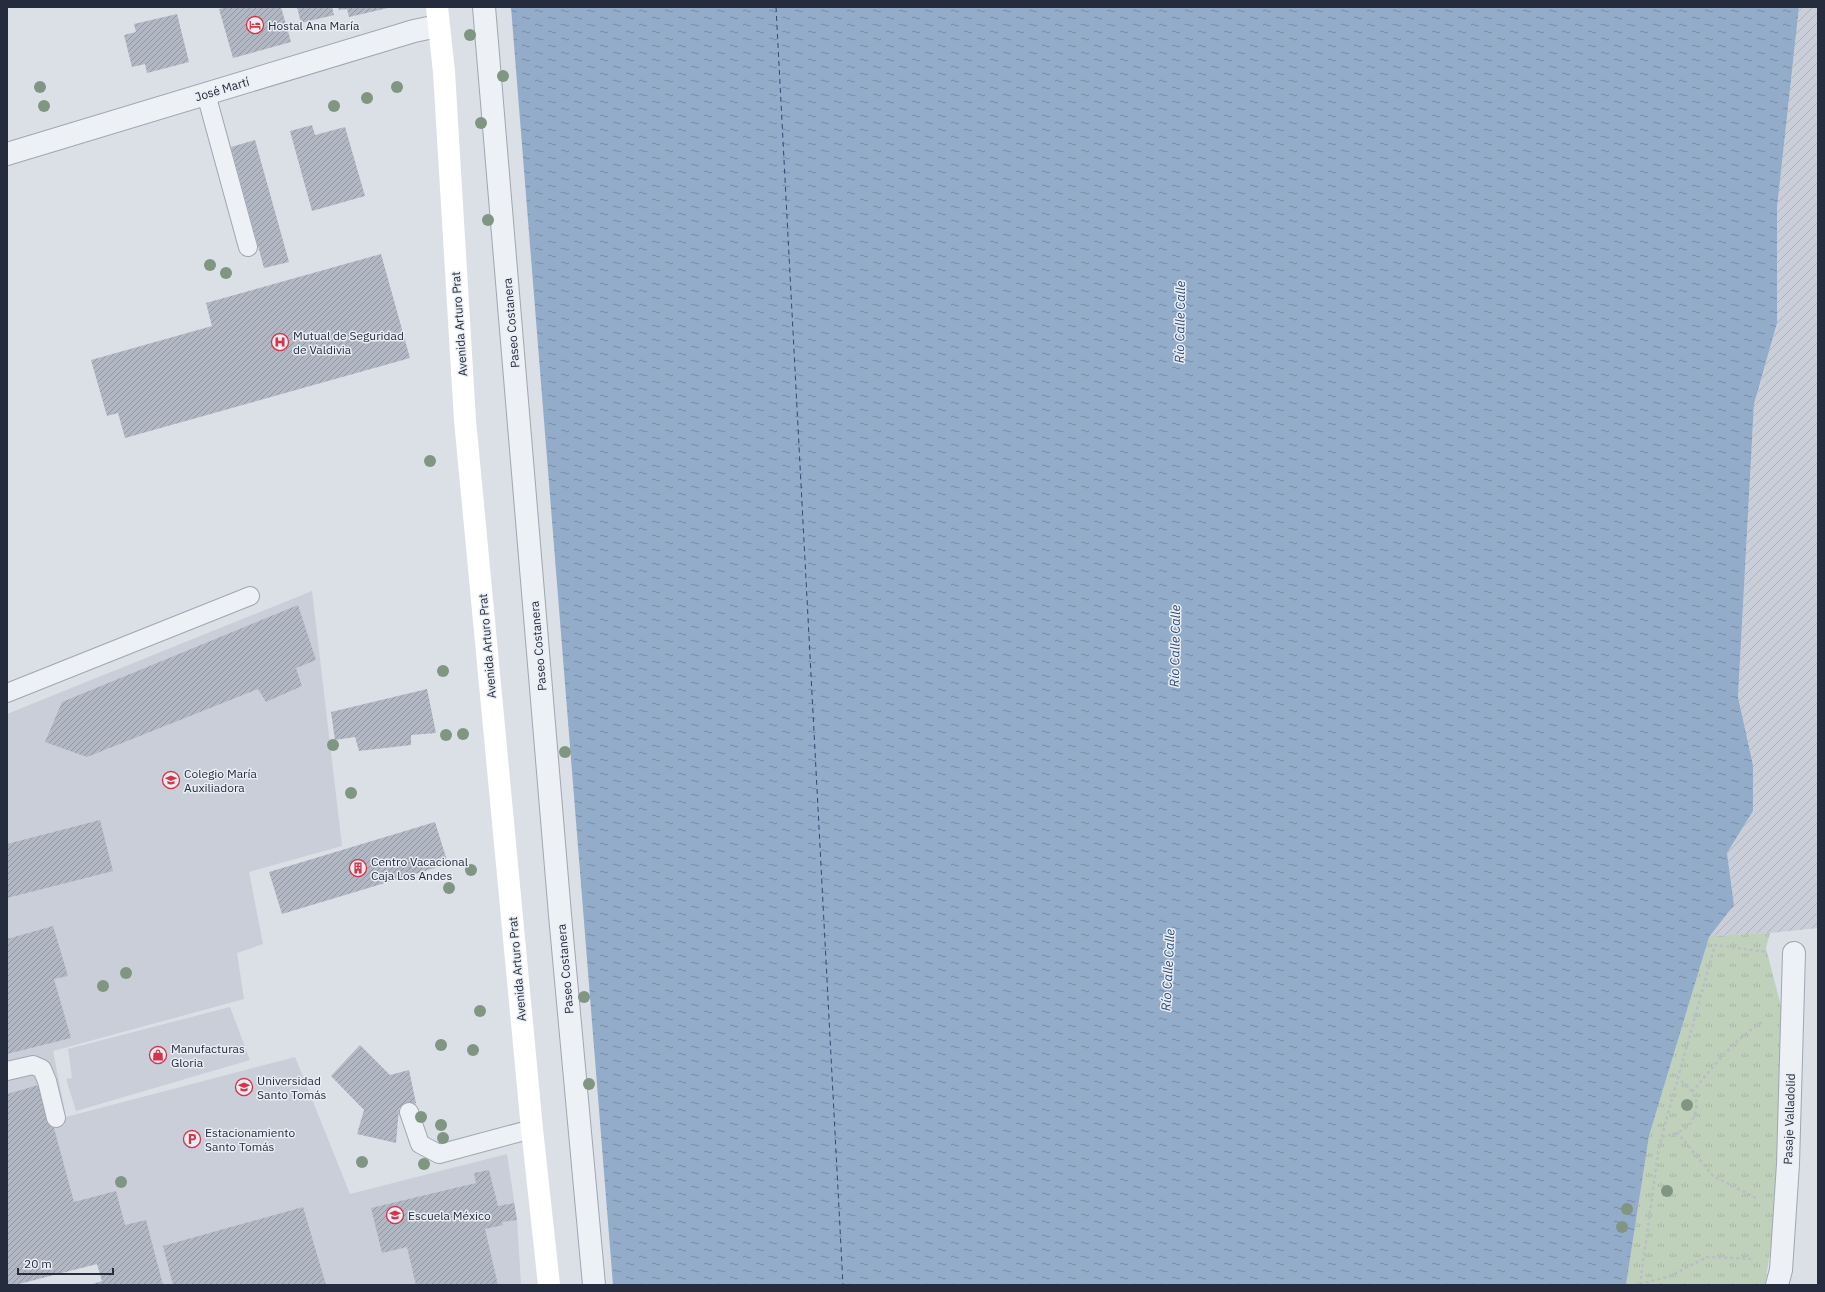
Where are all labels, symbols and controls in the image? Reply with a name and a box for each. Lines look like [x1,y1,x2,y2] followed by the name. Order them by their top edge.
[245,15,265,35] hotel icon: Hostal Ana María
[268,18,360,33] place label: Hostal Ana María
[193,74,251,104] street label: José Martí
[448,271,470,377] street label: Avenida Arturo Prat
[500,277,522,369] street label: Paseo Costanera
[1171,280,1189,363] water label: Río Calle Calle
[293,328,404,357] place label: Mutual de Seguridad de Valdivia
[270,332,290,352] hospital icon: Mutual de Seguridad de Valdivia
[475,593,499,699] street label: Avenida Arturo Prat
[527,600,549,692] street label: Paseo Costanera
[1166,604,1184,687] water label: Río Calle Calle
[184,766,257,795] place label: Colegio María Auxiliadora
[161,770,181,790] school or university icon: Colegio María Auxiliadora
[371,854,468,883] place label: Centro Vacacional Caja Los Andes
[348,858,368,878] building icon: Centro Vacacional Caja Los Andes
[505,916,529,1022] street label: Avenida Arturo Prat
[554,923,576,1015] street label: Paseo Costanera
[1157,928,1179,1012] water label: Río Calle Calle
[171,1041,245,1070] place label: Manufacturas Gloria
[148,1045,168,1065] shop icon: Manufacturas Gloria
[257,1073,327,1102] place label: Universidad Santo Tomás
[1780,1073,1798,1165] street label: Pasaje Valladolid
[234,1077,254,1097] school or university icon: Universidad Santo Tomás
[205,1125,295,1154] place label: Estacionamiento Santo Tomás
[182,1129,202,1149] parking icon: Estacionamiento Santo Tomás
[385,1205,405,1225] school or university icon: Escuela México
[408,1208,491,1223] place label: Escuela México
[18,1250,113,1276] scale bar
[24,1256,52,1271] text: 20 m

